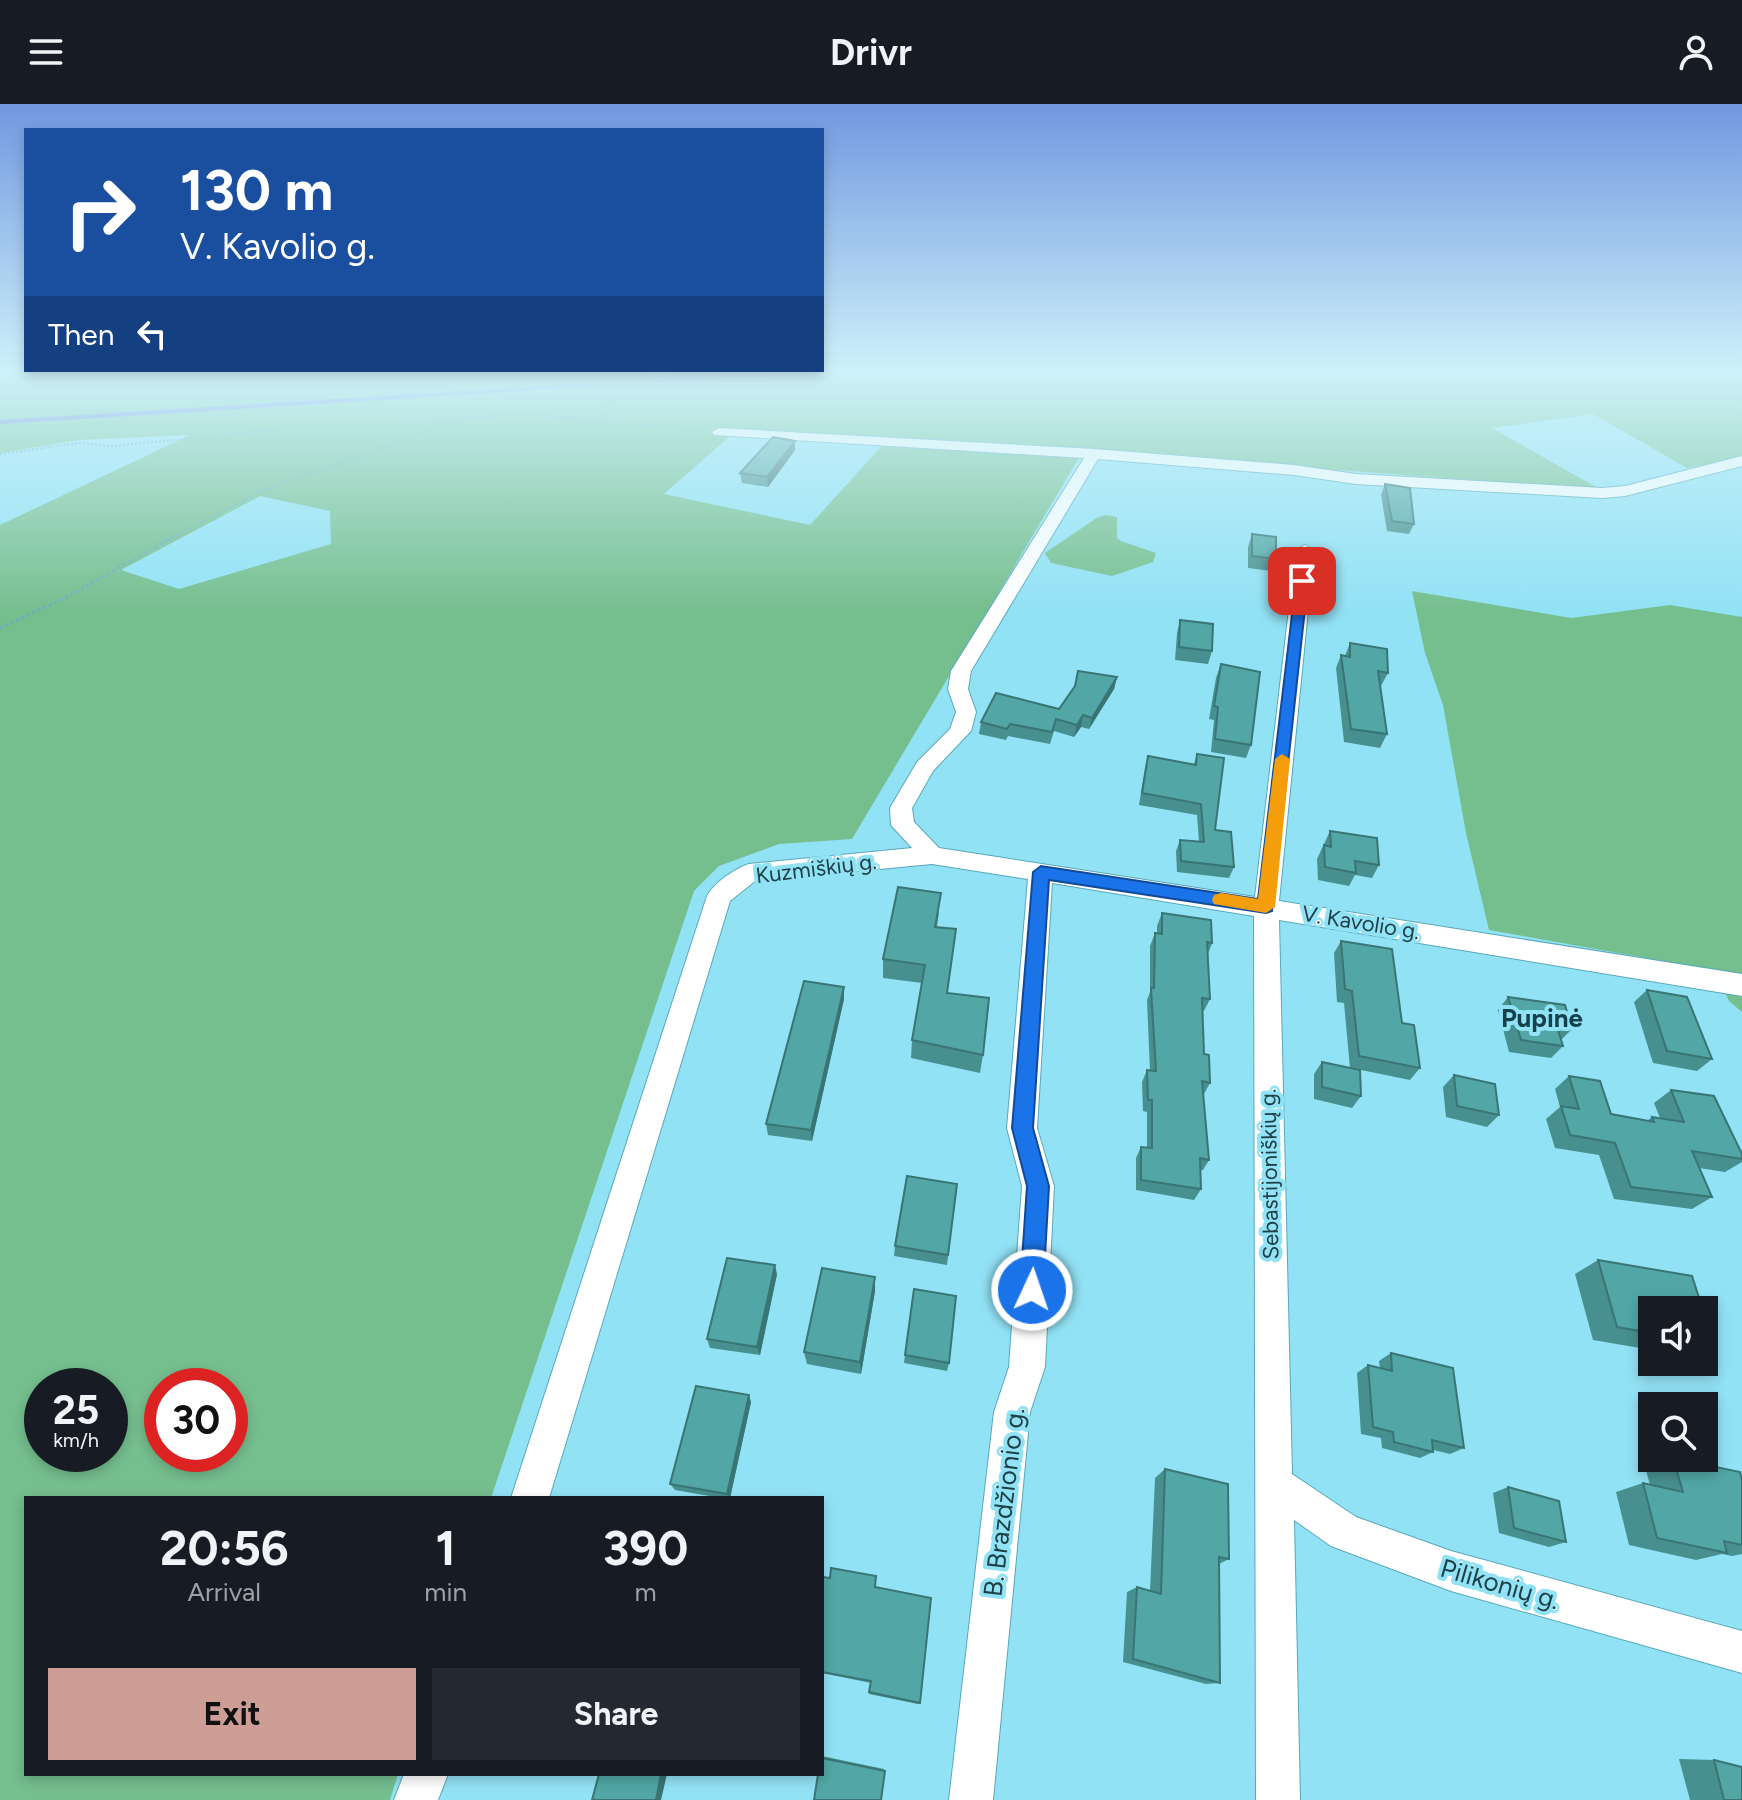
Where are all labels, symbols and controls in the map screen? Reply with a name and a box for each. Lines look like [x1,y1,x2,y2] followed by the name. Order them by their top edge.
[24,30,68,74] icon: menu
[1674,30,1718,74] icon: person
[830,31,912,74] text: Drivr
[180,157,333,224] text: 130 m
[48,160,152,264] icon: right
[180,225,375,268] text: V. Kavolio g.
[130,312,174,356] icon: left
[48,316,114,353] text: Then
[1268,547,1336,615] pin
[1280,559,1324,603] icon: arrive
[754,848,878,889] street label: Kuzmiškių g.
[1300,900,1422,945] street label: V. Kavolio g.
[1501,1002,1583,1034] district label: Pupinė
[1255,1088,1284,1260] street label: Sebastijoniškių g.
[990,1248,1074,1332] position arrow
[1638,1296,1718,1472] map controls
[1638,1296,1718,1376] button: sound
[144,1368,248,1472] speed limit sign: 30
[53,1386,99,1434] text: 25
[1638,1392,1718,1472] button: search
[977,1406,1031,1598] street label: B. Brazdžionio g.
[53,1428,99,1452] text: km/h
[160,1519,289,1577] text: 20:56
[436,1519,456,1577] text: 1
[603,1519,688,1577] text: 390
[1437,1552,1563,1616] street label: Pilikonių g.
[187,1576,261,1608] text: Arrival
[424,1576,467,1608] text: min
[634,1576,657,1608] text: m
[48,1668,416,1760] button: Exit
[432,1668,800,1760] button: Share

